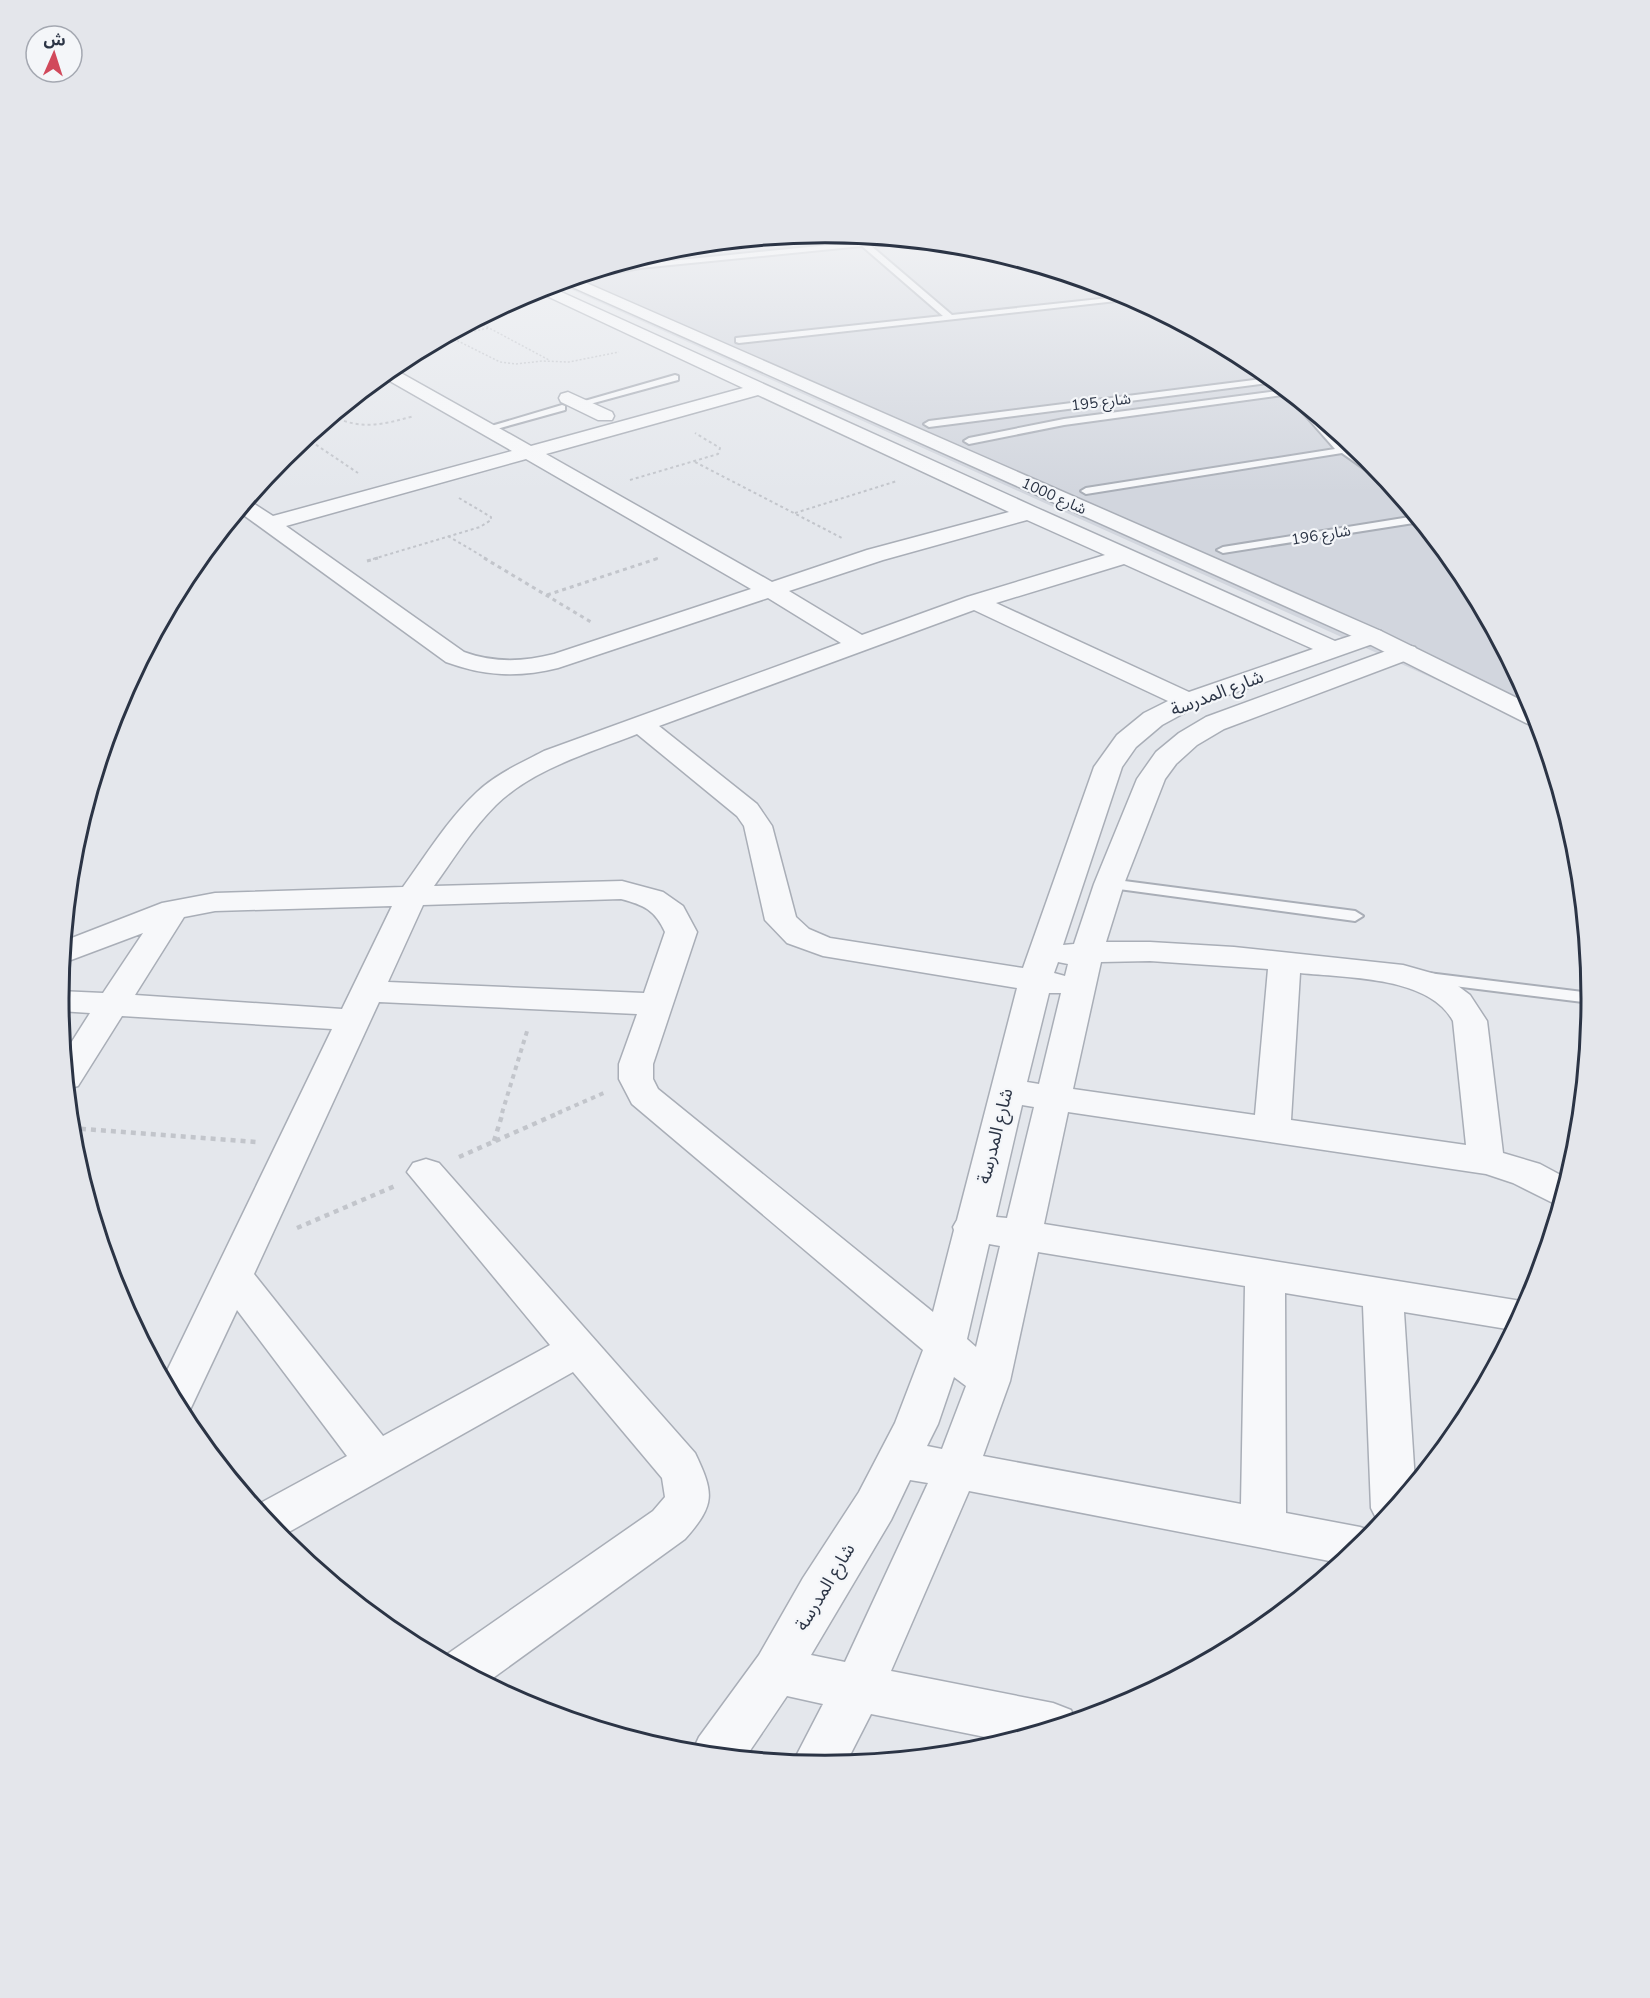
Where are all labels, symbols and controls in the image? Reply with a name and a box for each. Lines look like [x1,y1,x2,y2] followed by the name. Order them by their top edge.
[24,24,84,84] north arrow
[43,28,66,52] text: ش
[1070,388,1133,418] street label: شارع 195
[1018,473,1090,521] street label: شارع 1000
[1290,520,1353,552] street label: شارع 196
[1167,664,1268,724] street label: شارع المدرسة
[972,1086,1020,1187] street label: شارع المدرسة
[790,1539,862,1636] street label: شارع المدرسة

